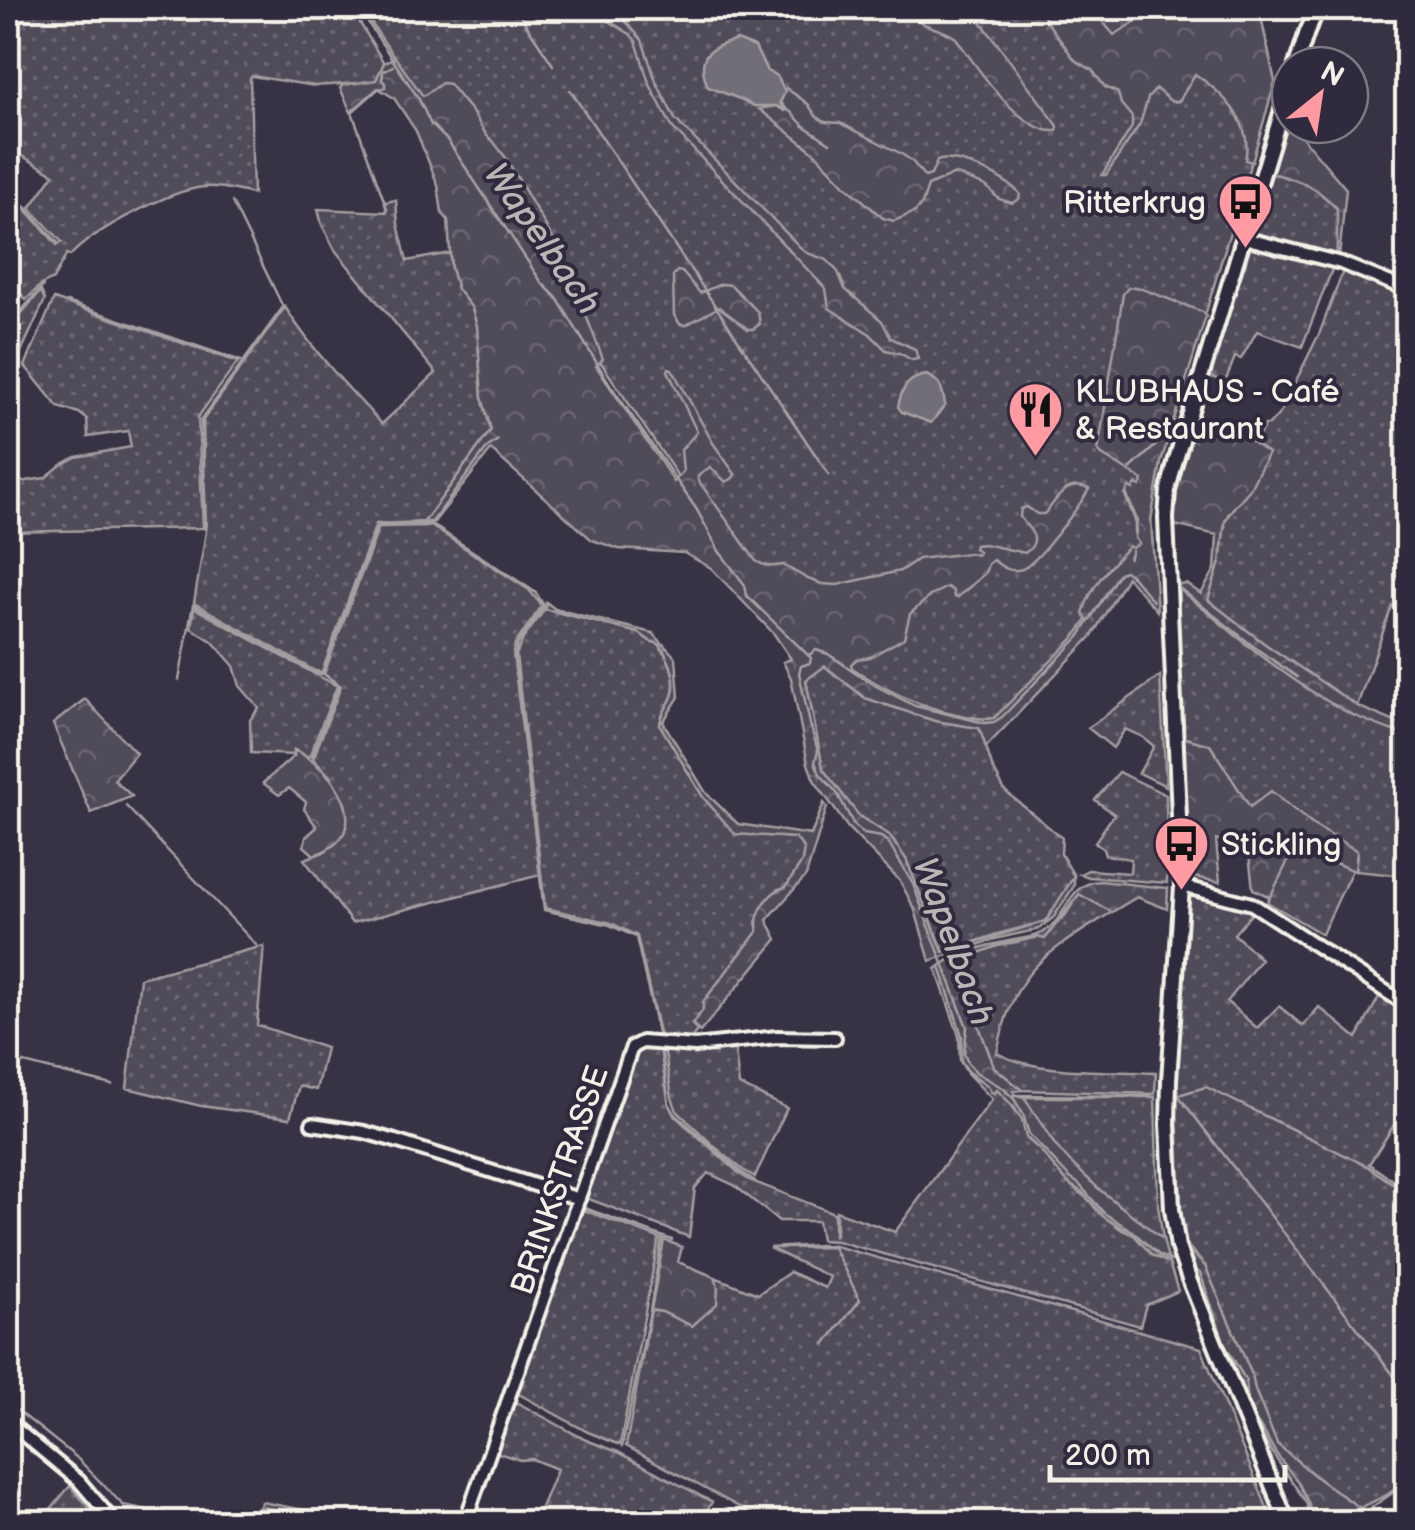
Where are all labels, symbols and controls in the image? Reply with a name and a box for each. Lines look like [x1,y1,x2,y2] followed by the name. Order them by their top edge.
[1270,45,1370,145] north arrow
[1314,55,1349,94] text: N
[474,155,610,323] water label: Wapelbach
[1215,172,1275,251] bus stop icon: Ritterkrug
[1063,184,1206,223] place label: Ritterkrug
[1075,373,1340,449] place label: KLUBHAUS - Café & Restaurant
[1006,379,1066,458] restaurant icon: KLUBHAUS - Café & Restaurant
[1152,814,1212,893] bus stop icon: Stickling
[1221,826,1342,865] place label: Stickling
[902,852,1003,1031] water label: Wapelbach
[503,1061,618,1300] street label: BRINKSTRASSE
[1050,1420,1285,1482] scale bar
[1065,1438,1151,1474] text: 200 m

